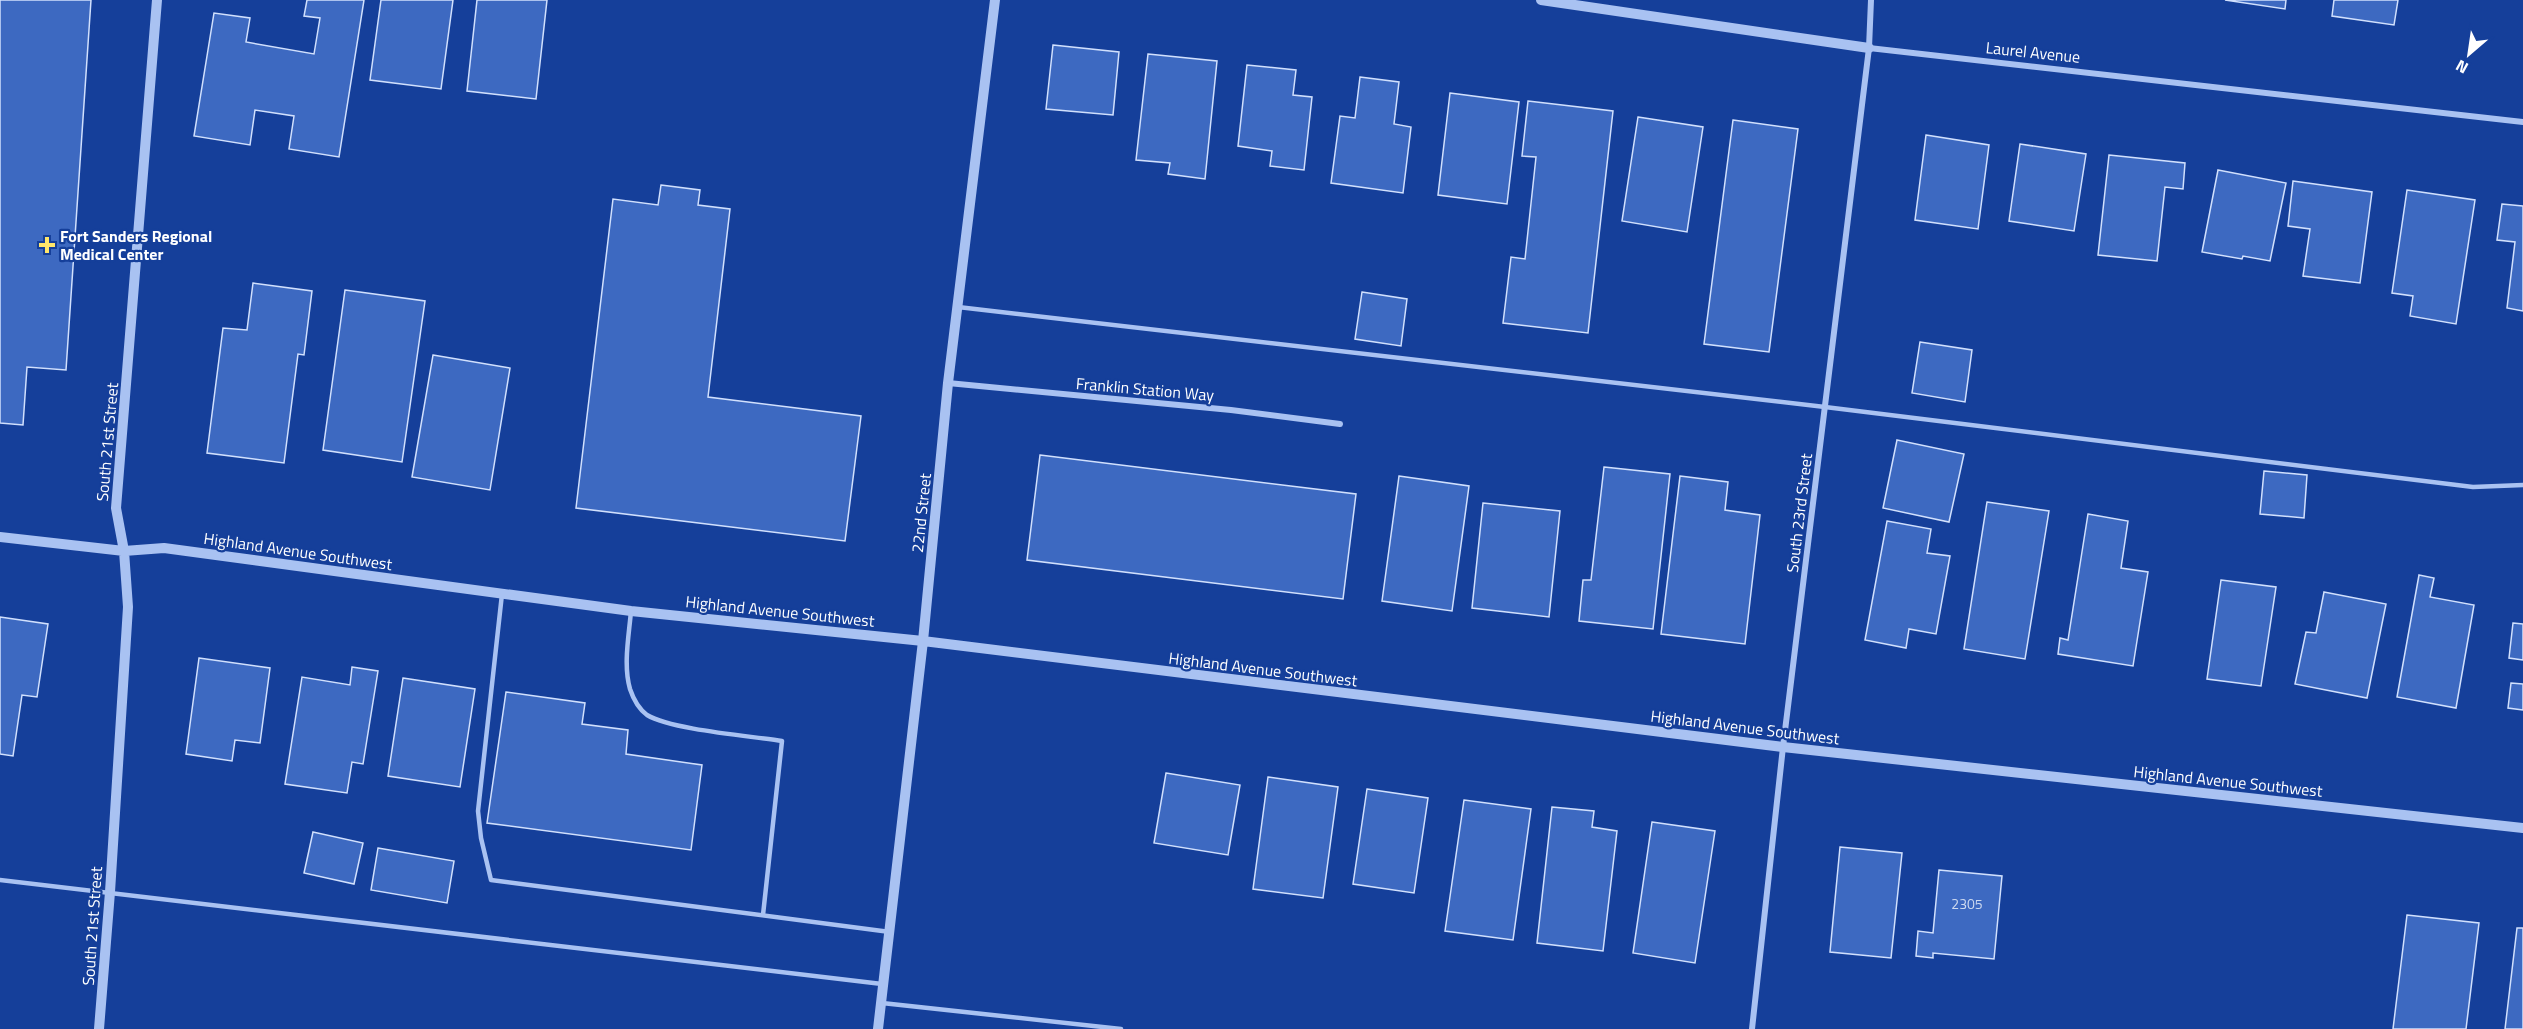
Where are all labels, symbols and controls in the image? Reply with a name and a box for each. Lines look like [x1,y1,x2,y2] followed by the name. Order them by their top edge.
[2439,24,2499,84] north arrow
[1985,35,2081,69] street label: Laurel Avenue
[2451,54,2472,80] text: N
[60,224,212,266] place label: Fort Sanders Regional Medical Center
[38,236,56,254] marker: Fort Sanders Regional Medical Center
[1075,371,1215,407] street label: Franklin Station Way
[90,381,124,502] street label: South 21st Street
[1780,452,1818,574] street label: South 23rd Street
[905,472,937,554] street label: 22nd Street
[202,526,394,576] street label: Highland Avenue Southwest
[684,589,876,633] street label: Highland Avenue Southwest
[1167,646,1359,693] street label: Highland Avenue Southwest
[1649,704,1841,751] street label: Highland Avenue Southwest
[2132,759,2324,803] street label: Highland Avenue Southwest
[76,865,108,986] street label: South 21st Street
[1951,893,1983,914] house number: 2305

